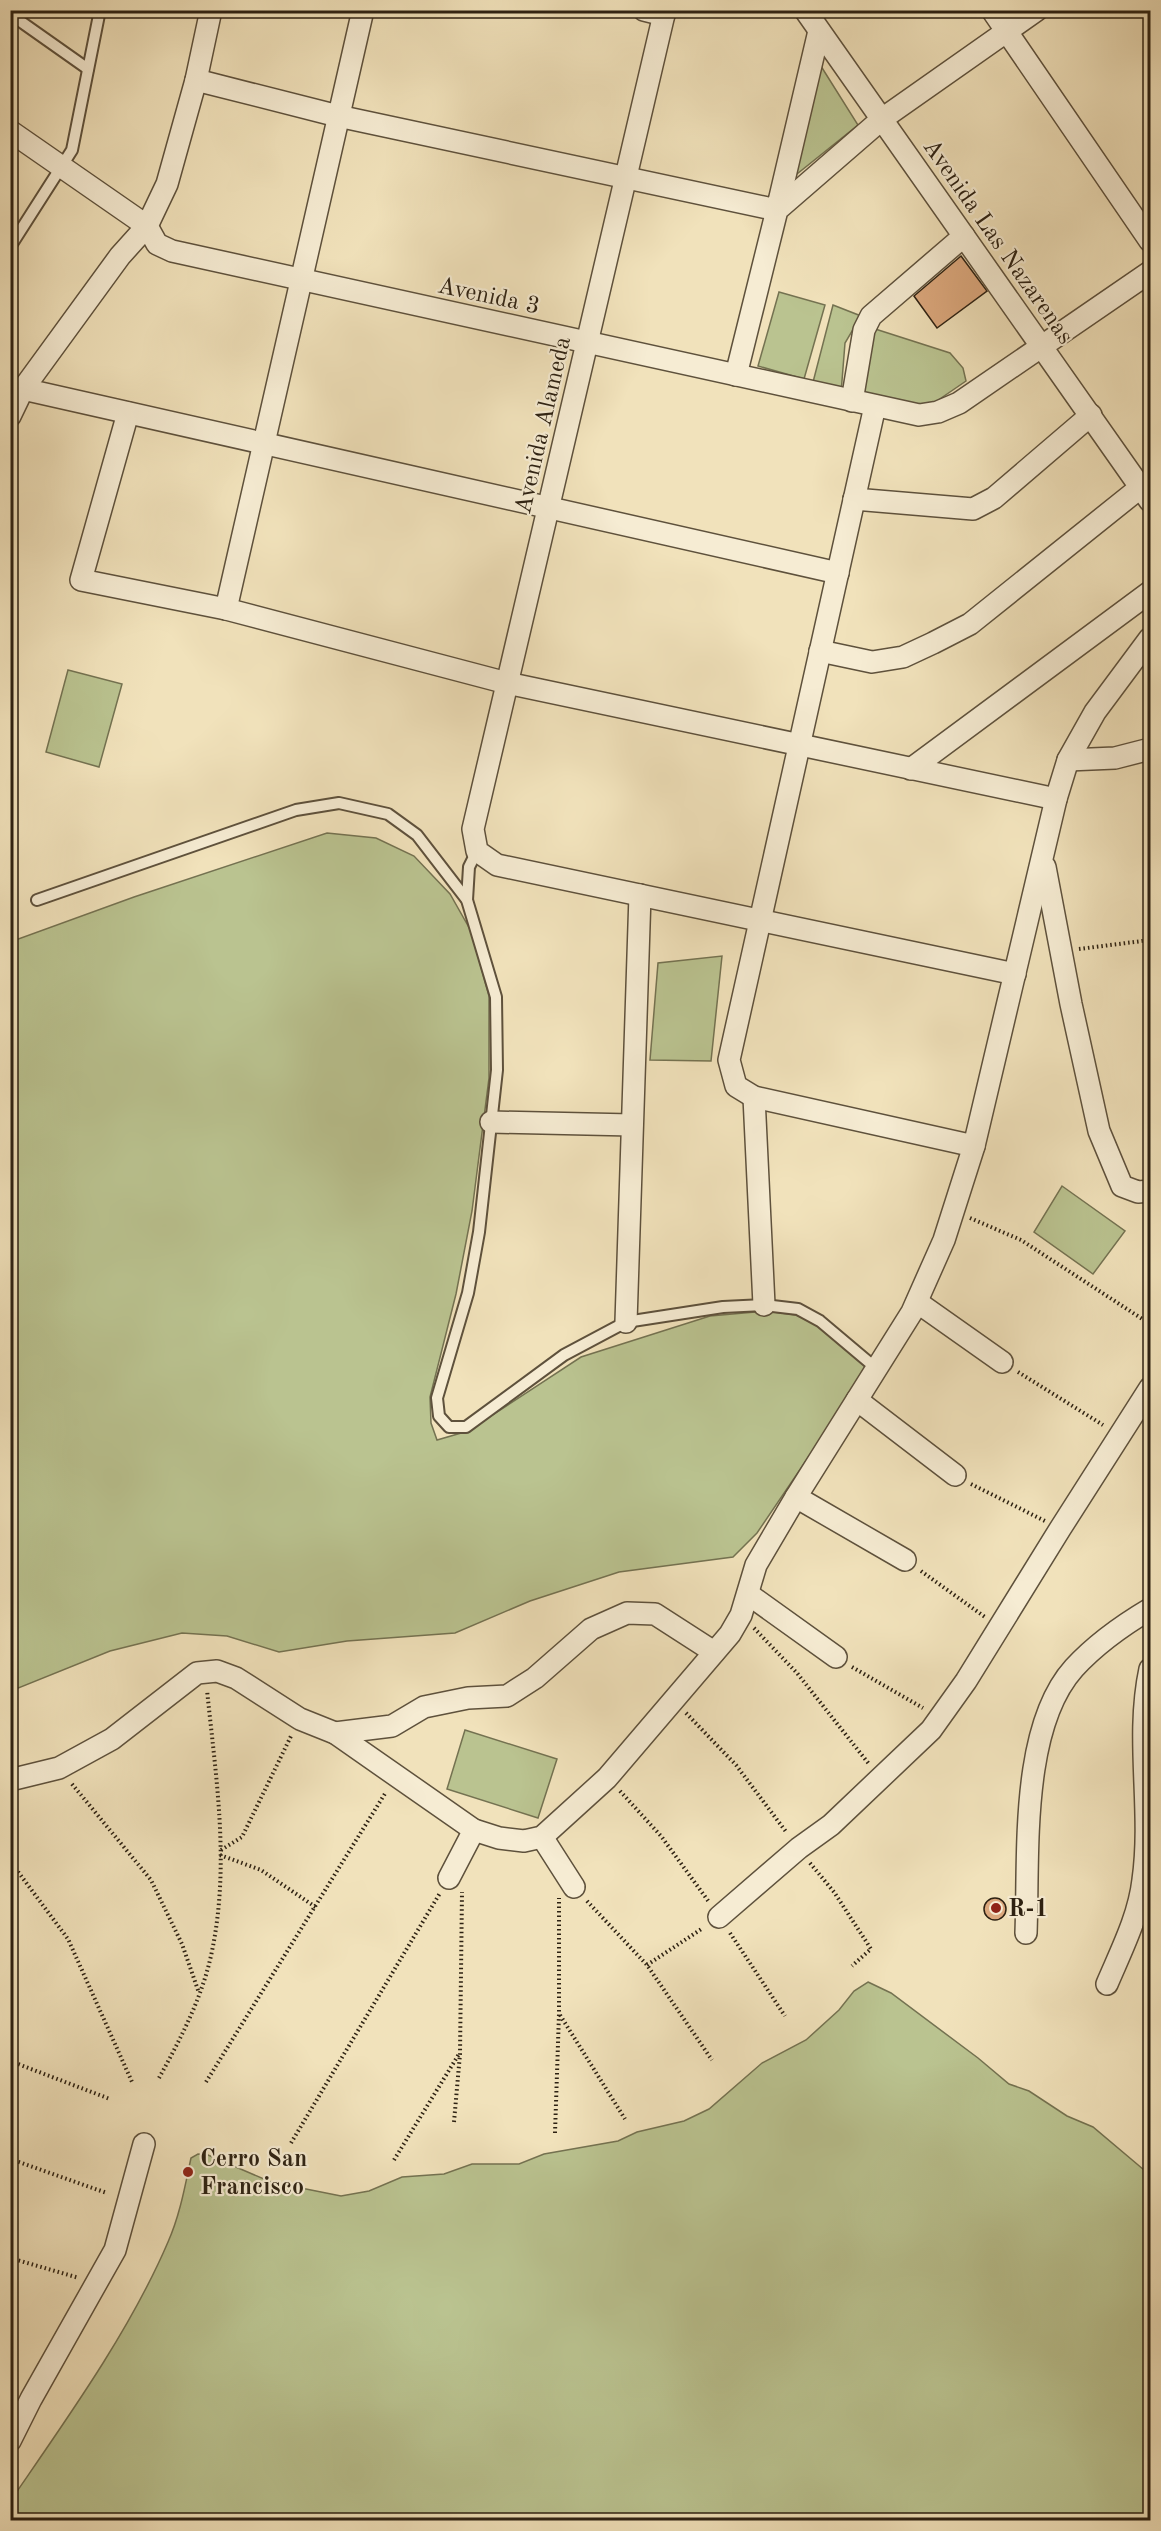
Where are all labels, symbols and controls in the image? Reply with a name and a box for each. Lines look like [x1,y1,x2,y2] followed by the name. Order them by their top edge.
[918,135,1077,349] street label: Avenida Las Nazarenas
[435,274,542,319] street label: Avenida 3
[512,334,576,516] street label: Avenida Alameda
[1008,1898,1048,1922] place label: R-1
[989,1901,1003,1915] marker: R-1
[200,2148,307,2200] place label: Cerro San Francisco
[181,2165,195,2179] marker: Cerro San Francisco

